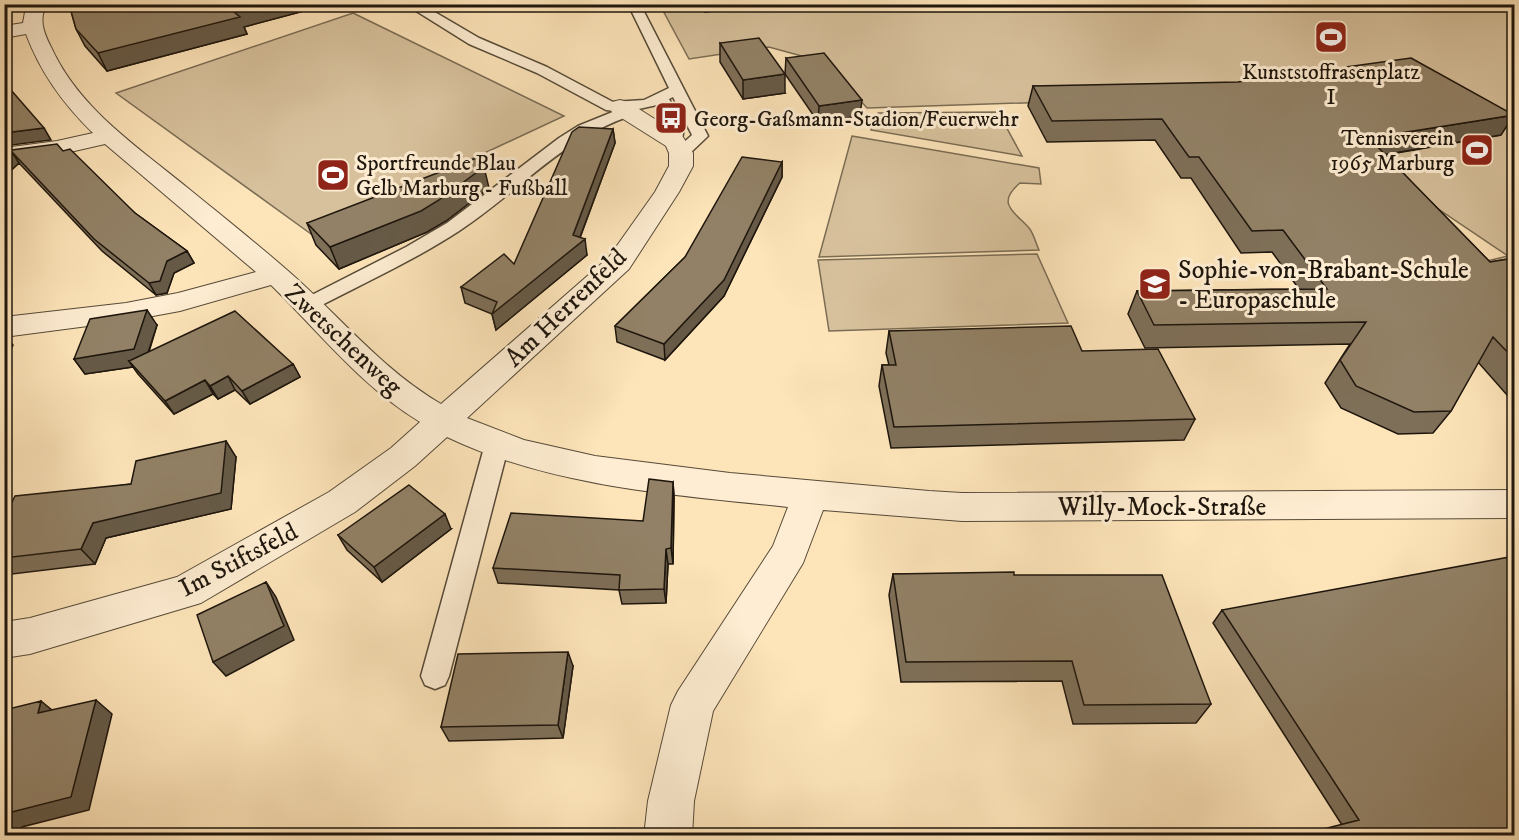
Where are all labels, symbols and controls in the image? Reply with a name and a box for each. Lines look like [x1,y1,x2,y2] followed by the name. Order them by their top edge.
[1313,19,1349,55] sports icon: Kunststoffrasenplatz I
[1242,59,1420,111] place label: Kunststoffrasenplatz I
[653,100,689,136] bus stop icon: Georg-Gaßmann-Stadion/Feuerwehr
[694,106,1019,133] place label: Georg-Gaßmann-Stadion/Feuerwehr
[1330,125,1455,177] place label: Tennisverein 1965 Marburg
[1459,132,1495,168] sports icon: Tennisverein 1965 Marburg
[356,150,568,202] place label: Sportfreunde Blau Gelb Marburg - Fußball
[315,157,351,193] sports icon: Sportfreunde Blau Gelb Marburg - Fußball
[498,242,634,375] street label: Am Herrenfeld
[1178,254,1469,317] place label: Sophie-von-Brabant-Schule - Europaschule
[1137,266,1173,302] school or university icon: Sophie-von-Brabant-Schule - Europaschule
[277,277,409,403] street label: Zwetschenweg
[1057,491,1266,524] street label: Willy-Mock-Straße
[174,515,304,605] street label: Im Stiftsfeld

